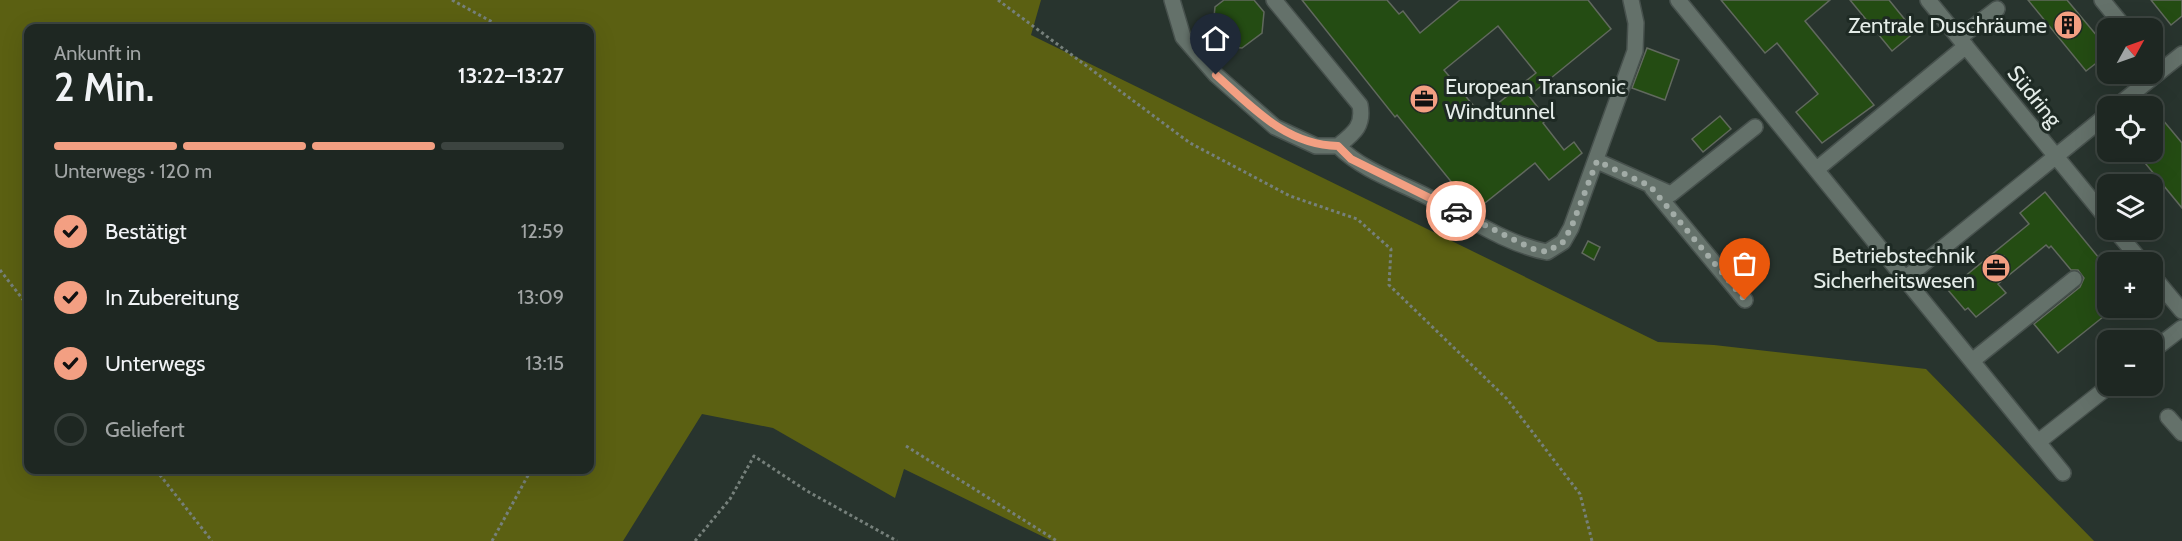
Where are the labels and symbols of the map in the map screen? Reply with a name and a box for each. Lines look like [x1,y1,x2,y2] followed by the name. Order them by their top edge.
[2052,9,2084,41] building icon: Zentrale Duschräume
[1848,12,2047,39] place label: Zentrale Duschräume
[1190,13,1241,75] pin
[2097,18,2163,84] north arrow
[2002,60,2068,133] street label: Südring
[1445,73,1626,125] place label: European Transonic Windtunnel
[1408,83,1440,115] office icon: European Transonic Windtunnel
[1426,181,1486,241] courier
[1719,238,1770,300] pin
[1813,242,1975,294] place label: Betriebstechnik Sicherheitswesen
[1980,252,2012,284] office icon: Betriebstechnik Sicherheitswesen

